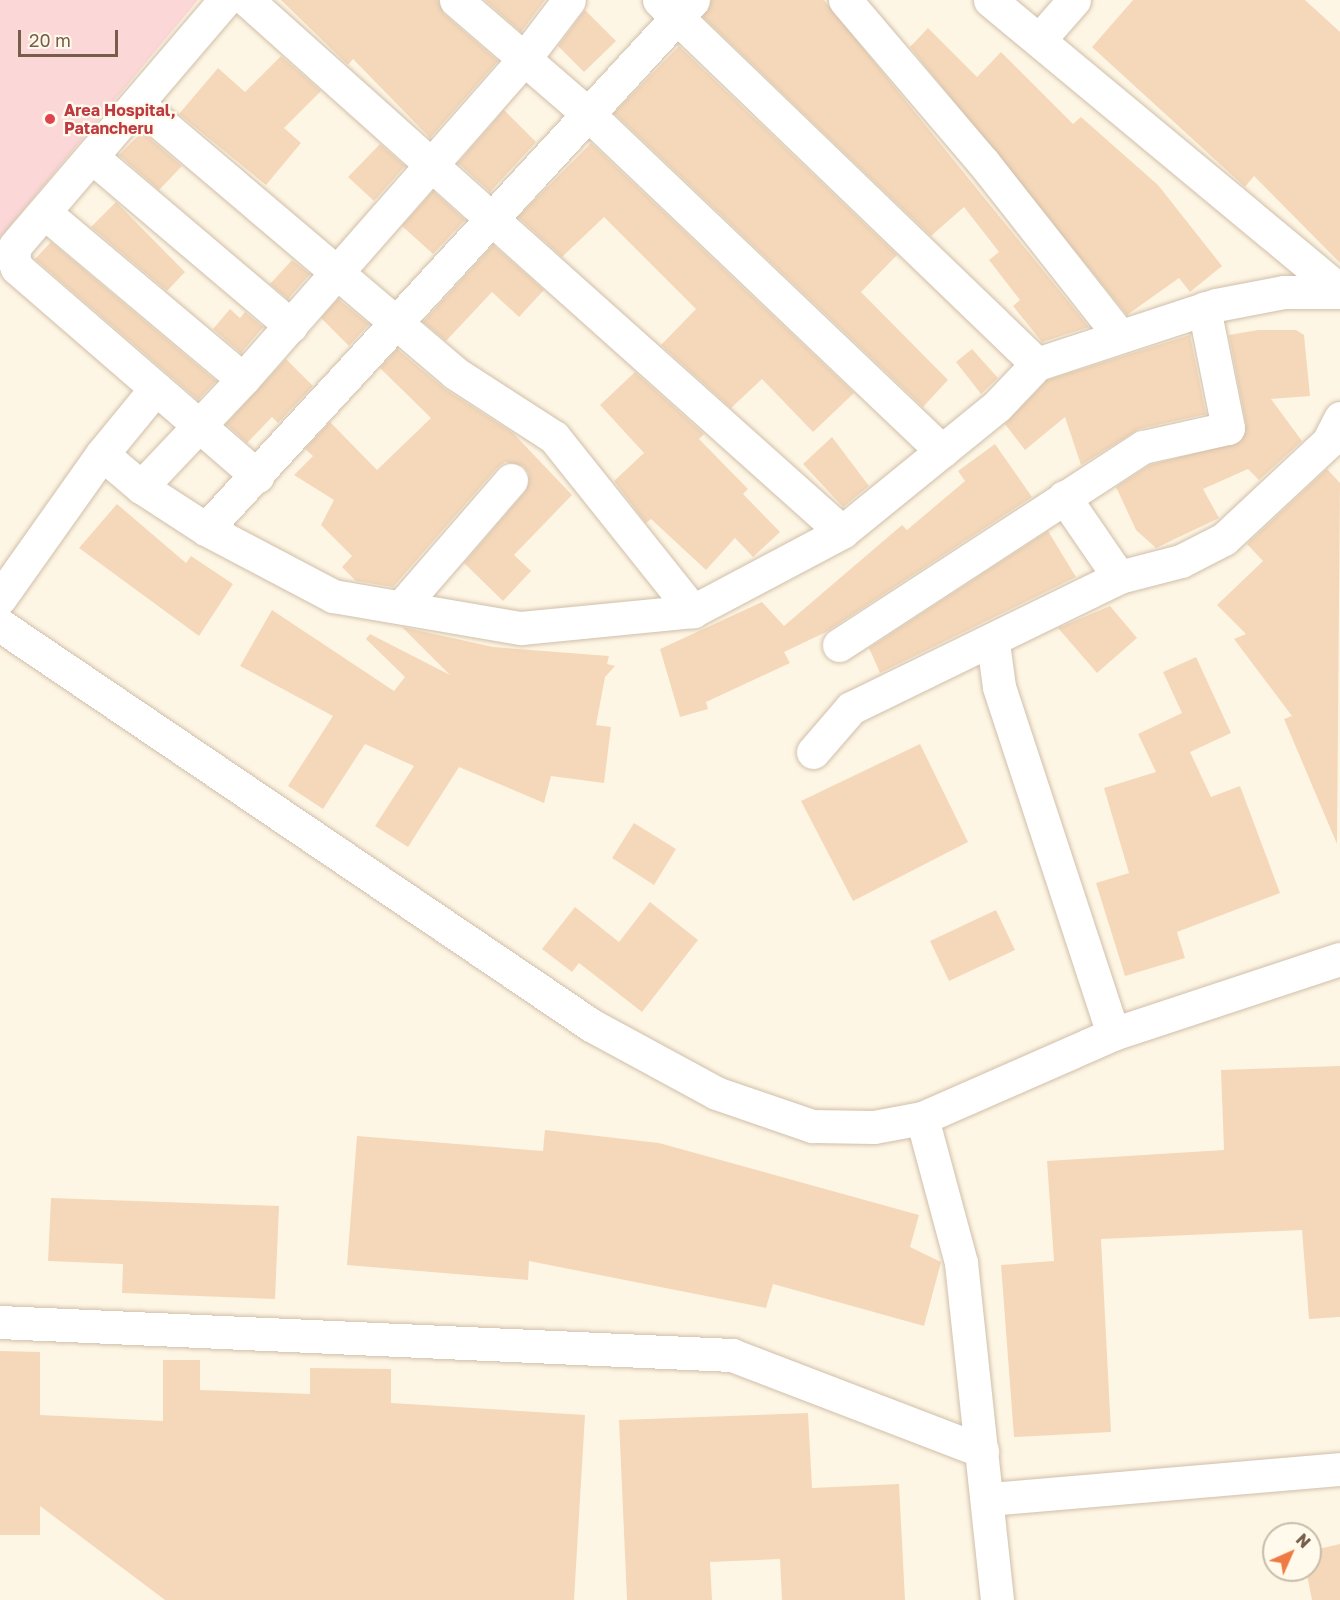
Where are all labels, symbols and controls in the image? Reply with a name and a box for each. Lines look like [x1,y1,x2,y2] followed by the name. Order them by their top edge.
[21,18,122,56] scale bar
[29,29,71,51] text: 20 m
[64,100,176,138] place label: Area Hospital, Patancheru
[41,110,59,128] marker: Area Hospital, Patancheru
[1262,1522,1322,1582] north arrow
[1292,1529,1315,1552] text: N

